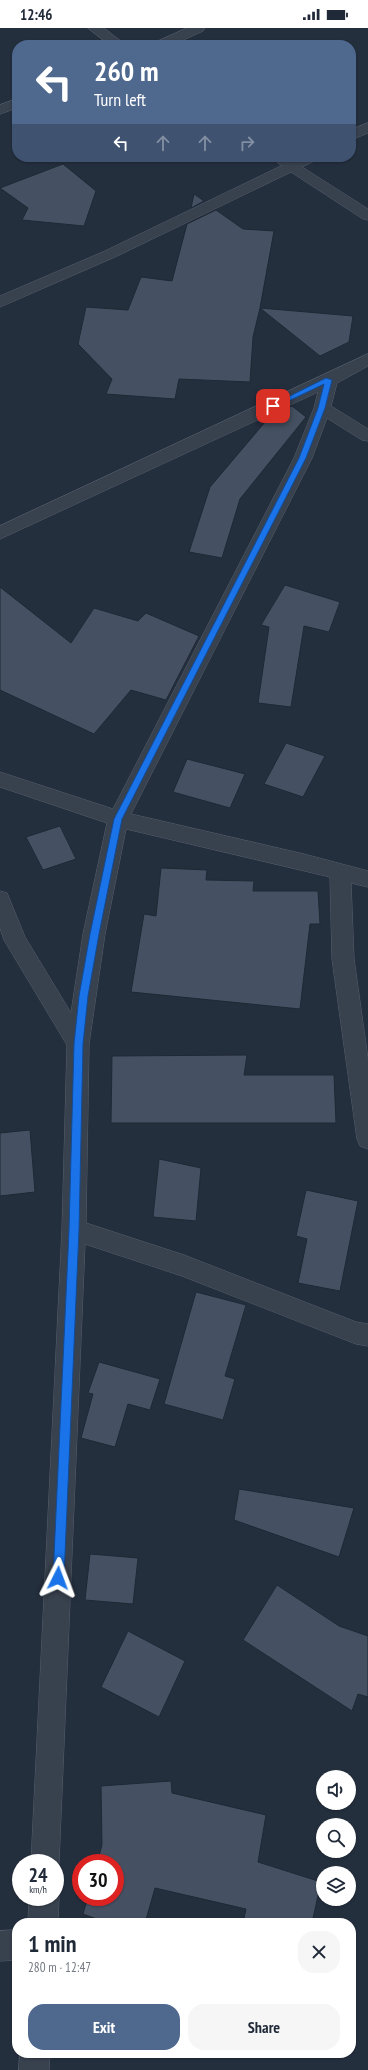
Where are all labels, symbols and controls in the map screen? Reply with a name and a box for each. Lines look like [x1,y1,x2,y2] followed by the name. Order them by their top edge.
[20,5,52,24] text: 12:46
[94,52,158,89] text: 260 m
[28,56,80,108] icon: left
[94,88,146,111] text: Turn left
[110,132,132,154] icon: left
[152,132,174,154] icon: ahead
[194,132,216,154] icon: ahead
[236,132,258,154] icon: right
[256,389,290,423] pin
[262,395,284,417] icon: arrive
[37,1557,79,1599] position arrow
[316,1770,356,1906] map controls
[316,1770,356,1810] button: sound
[316,1818,356,1858] button: search
[72,1854,124,1906] speed limit sign: 30
[28,1862,48,1888] text: 24
[316,1866,356,1906] button: layers
[29,1883,47,1896] text: km/h
[28,1928,76,1959] text: 1 min
[298,1931,340,1973] button: close
[28,1959,91,1976] text: 280 m · 12:47
[28,2004,180,2050] button: Exit
[188,2004,340,2050] button: Share

